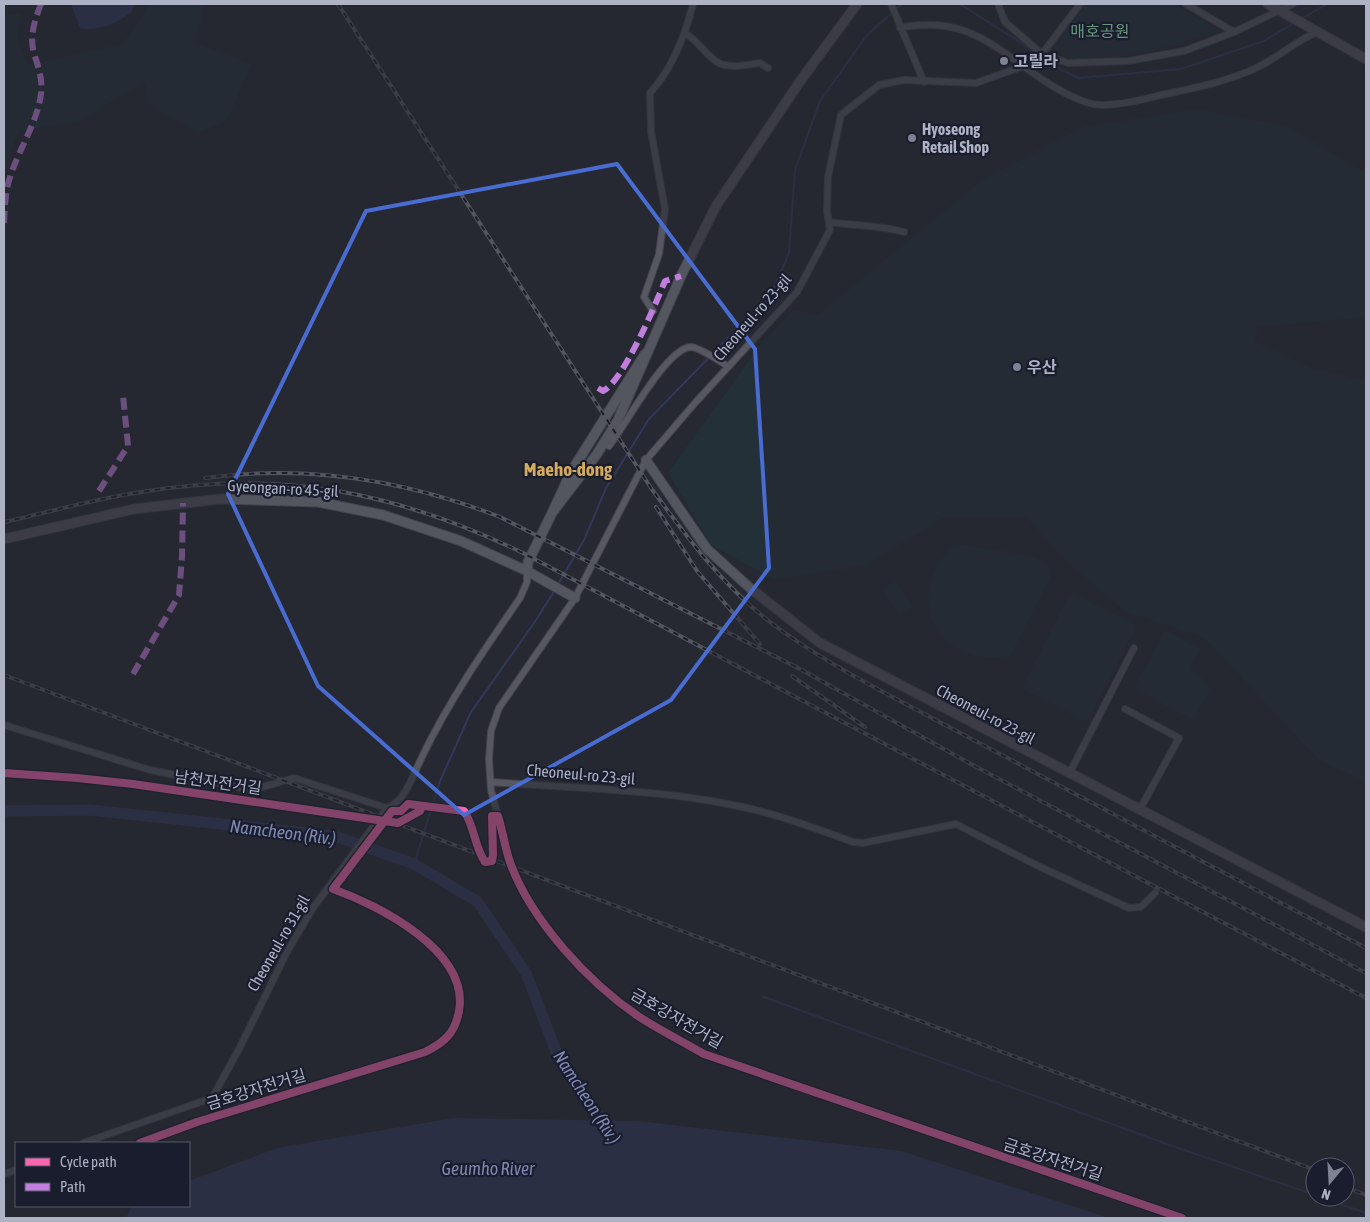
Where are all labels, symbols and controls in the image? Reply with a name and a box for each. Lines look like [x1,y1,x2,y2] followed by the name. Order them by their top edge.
[1071,22,1129,40] park label: 매호공원
[1014,52,1058,70] place label: 고릴라
[998,55,1010,67] marker: 고릴라
[922,120,989,156] place label: Hyoseong Retail Shop
[906,132,918,144] marker: Hyoseong Retail Shop
[709,269,796,365] street label: Cheoneul-ro 23-gil
[1027,358,1057,376] place label: 우산
[1011,361,1023,373] marker: 우산
[524,458,613,480] district label: Maeho-dong
[227,476,340,501] street label: Gyeongan-ro 45-gil
[933,680,1039,749] street label: Cheoneul-ro 23-gil
[526,760,637,789] street label: Cheoneul-ro 23-gil
[173,767,263,797] street label: 남천자전거길
[229,815,337,849] water label: Namcheon (Riv.)
[243,891,314,995] street label: Cheoneul-ro 31-gil
[628,984,726,1052] street label: 금호강자전거길
[549,1047,625,1147] water label: Namcheon (Riv.)
[204,1065,308,1113] street label: 금호강자전거길
[1001,1135,1105,1183] street label: 금호강자전거길
[15,1142,190,1207] legend
[60,1153,117,1170] text: Cycle path
[1305,1157,1355,1207] north arrow
[442,1158,535,1179] water label: Geumho River
[60,1178,86,1195] text: Path
[1320,1185,1332,1203] text: N

